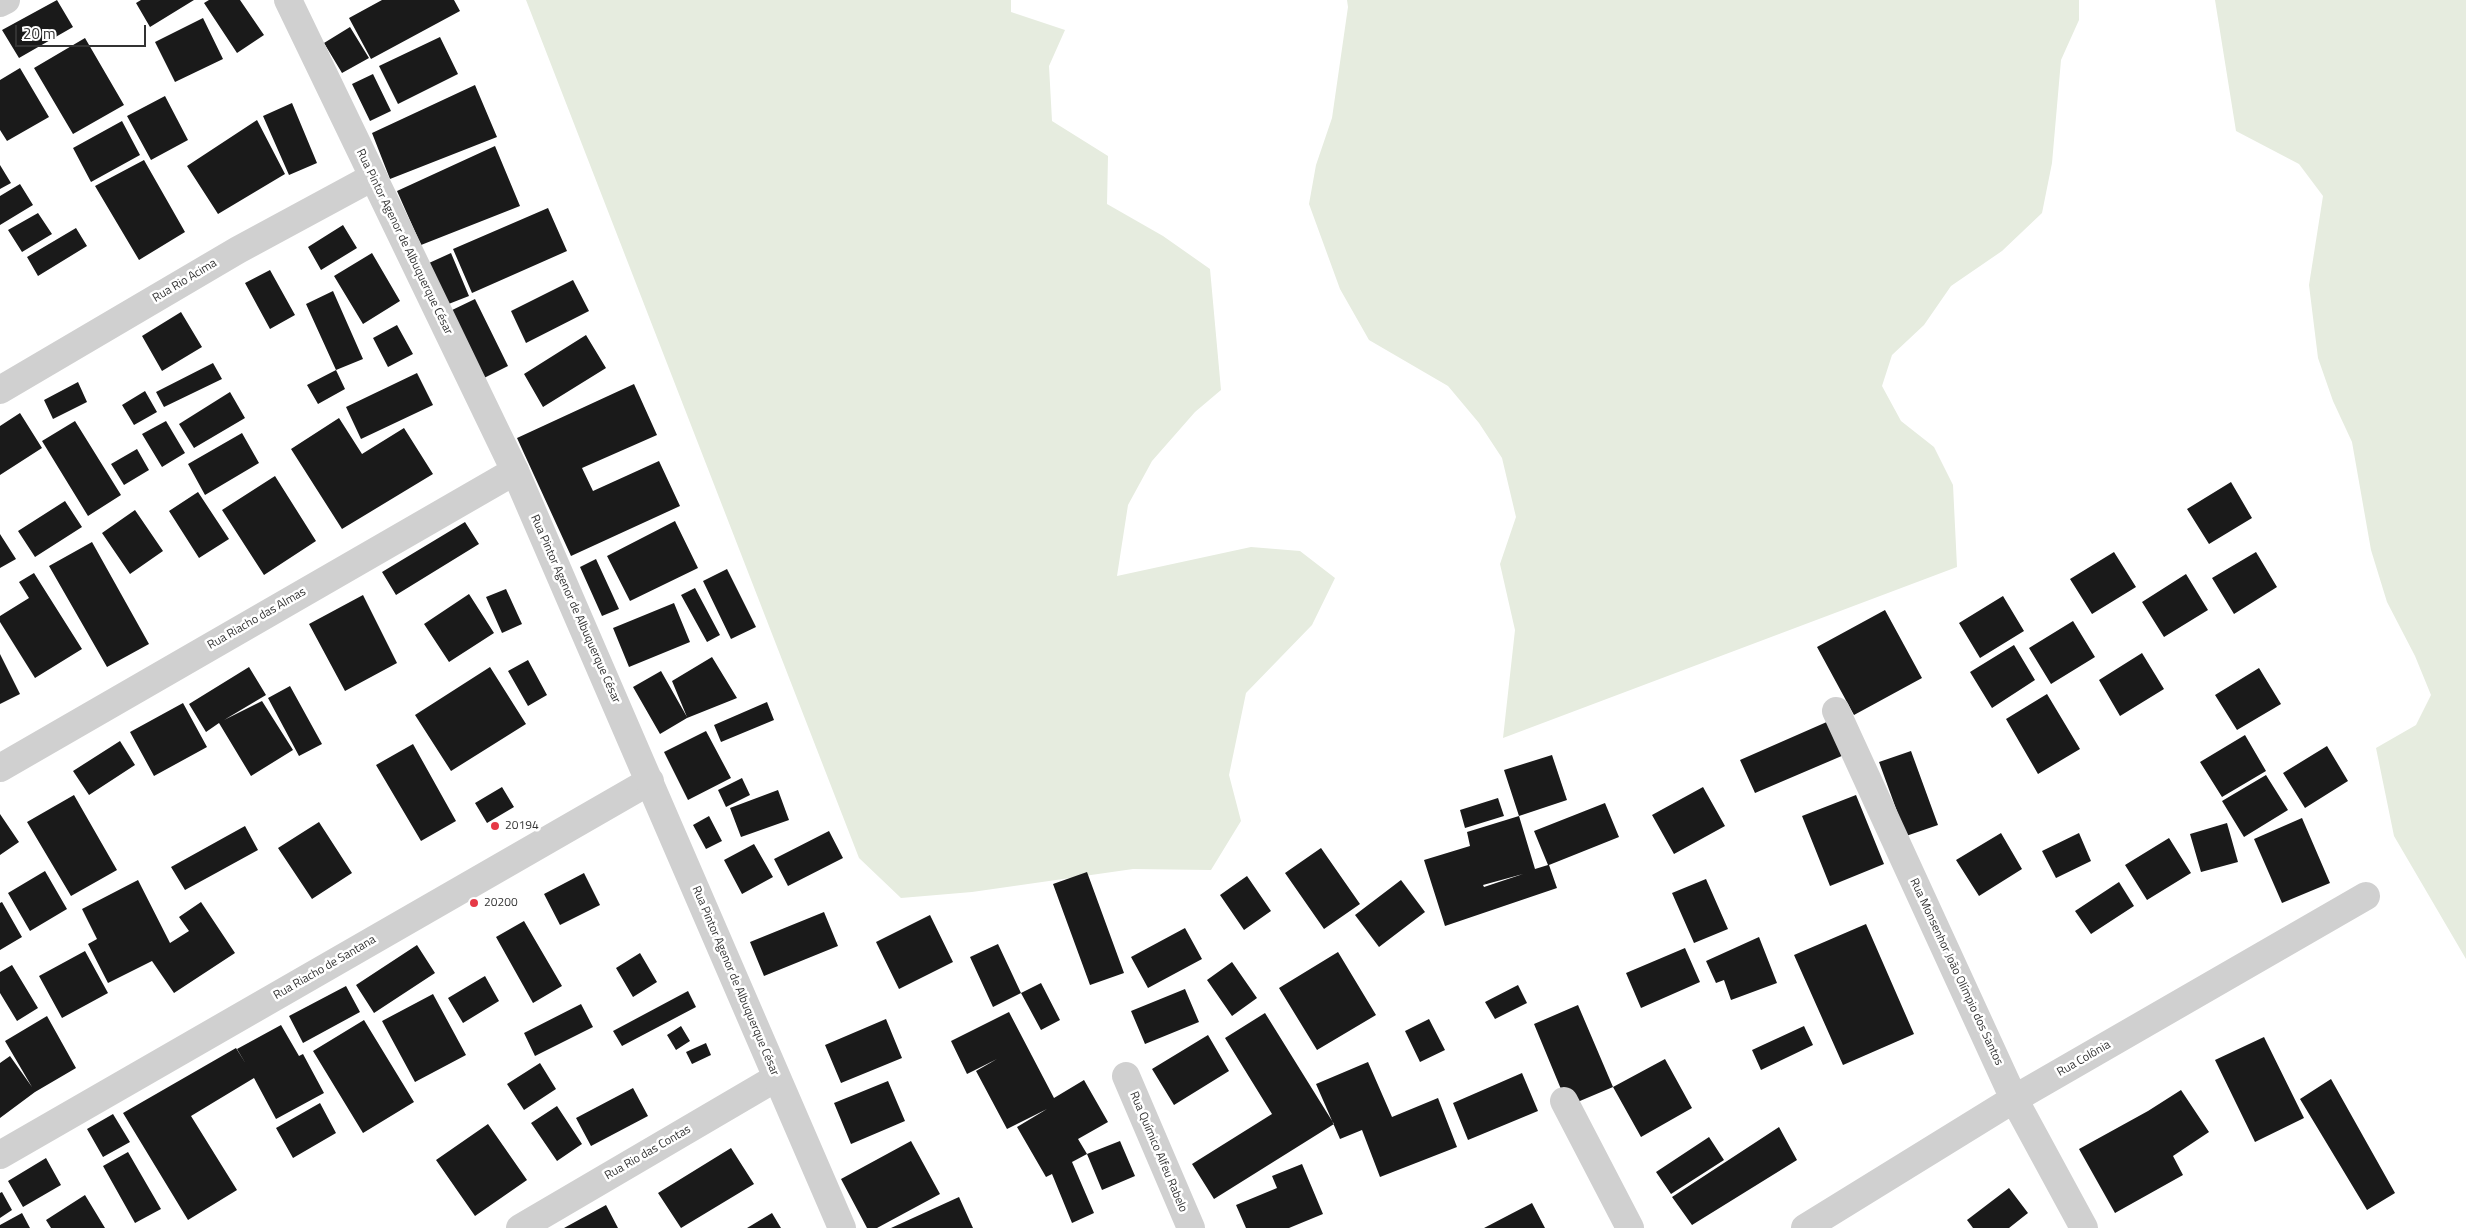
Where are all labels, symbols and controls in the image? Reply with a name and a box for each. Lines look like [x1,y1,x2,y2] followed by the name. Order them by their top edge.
[18,15,149,47] scale bar
[23,22,56,45] text: 20 m
[353,147,455,337] street label: Rua Pintor Agenor de Albuquerque César
[150,256,220,306] street label: Rua Rio Acima
[527,513,623,705] street label: Rua Pintor Agenor de Albuquerque César
[205,585,309,653] street label: Rua Riacho das Almas
[505,819,539,833] place label: 20194
[489,820,501,832] marker: 20194
[1906,876,2006,1068] street label: Rua Monsenhor João Olímpio dos Santos
[688,884,782,1078] street label: Rua Pintor Agenor de Albuquerque César
[484,896,518,910] place label: 20200
[468,897,480,909] marker: 20200
[271,933,379,1003] street label: Rua Riacho de Santana
[2055,1038,2113,1080] street label: Rua Colônia
[1126,1089,1190,1215] street label: Rua Químico Alfeu Rabelo
[602,1123,694,1183] street label: Rua Rio das Contas

